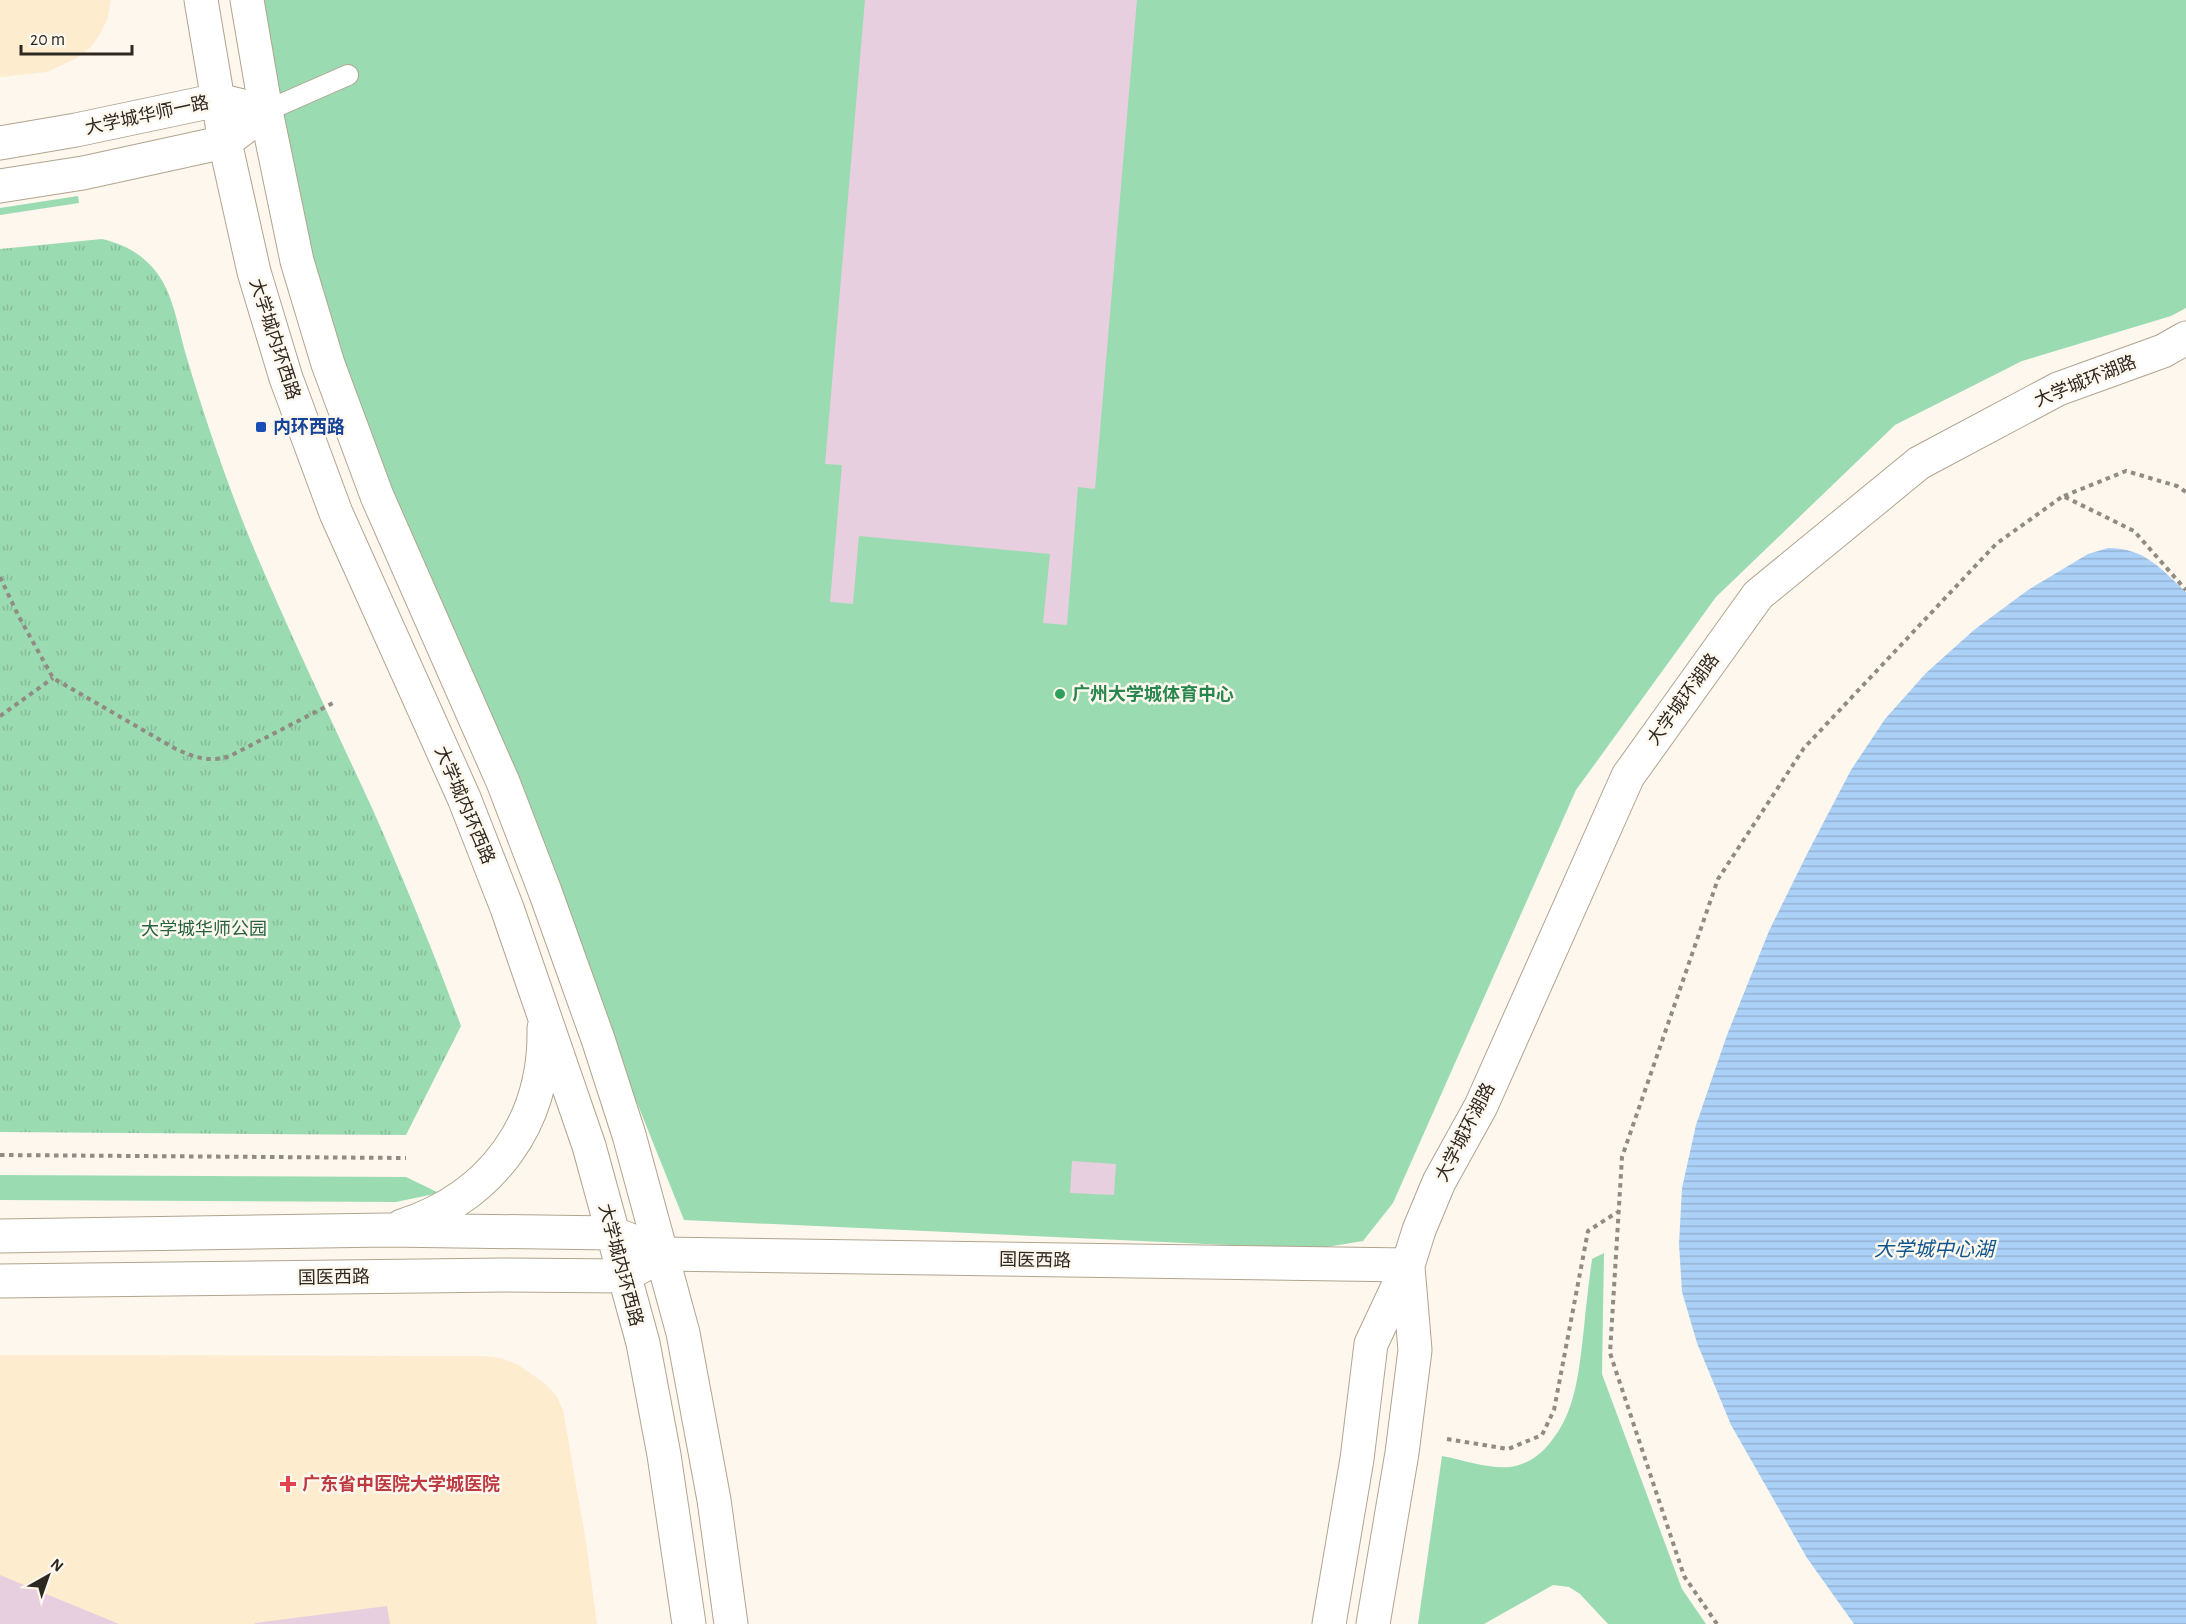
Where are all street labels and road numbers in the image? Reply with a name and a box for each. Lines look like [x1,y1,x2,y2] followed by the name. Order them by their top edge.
[83,92,211,138] street label: 大学城华师一路
[246,276,304,402] street label: 大学城内环西路
[2031,351,2139,411] street label: 大学城环湖路
[1643,649,1723,749] street label: 大学城环湖路
[431,743,499,867] street label: 大学城内环西路
[1432,1079,1498,1185] street label: 大学城环湖路
[595,1202,647,1328] street label: 大学城内环西路
[999,1249,1071,1271] street label: 国医西路
[298,1266,370,1288] street label: 国医西路

